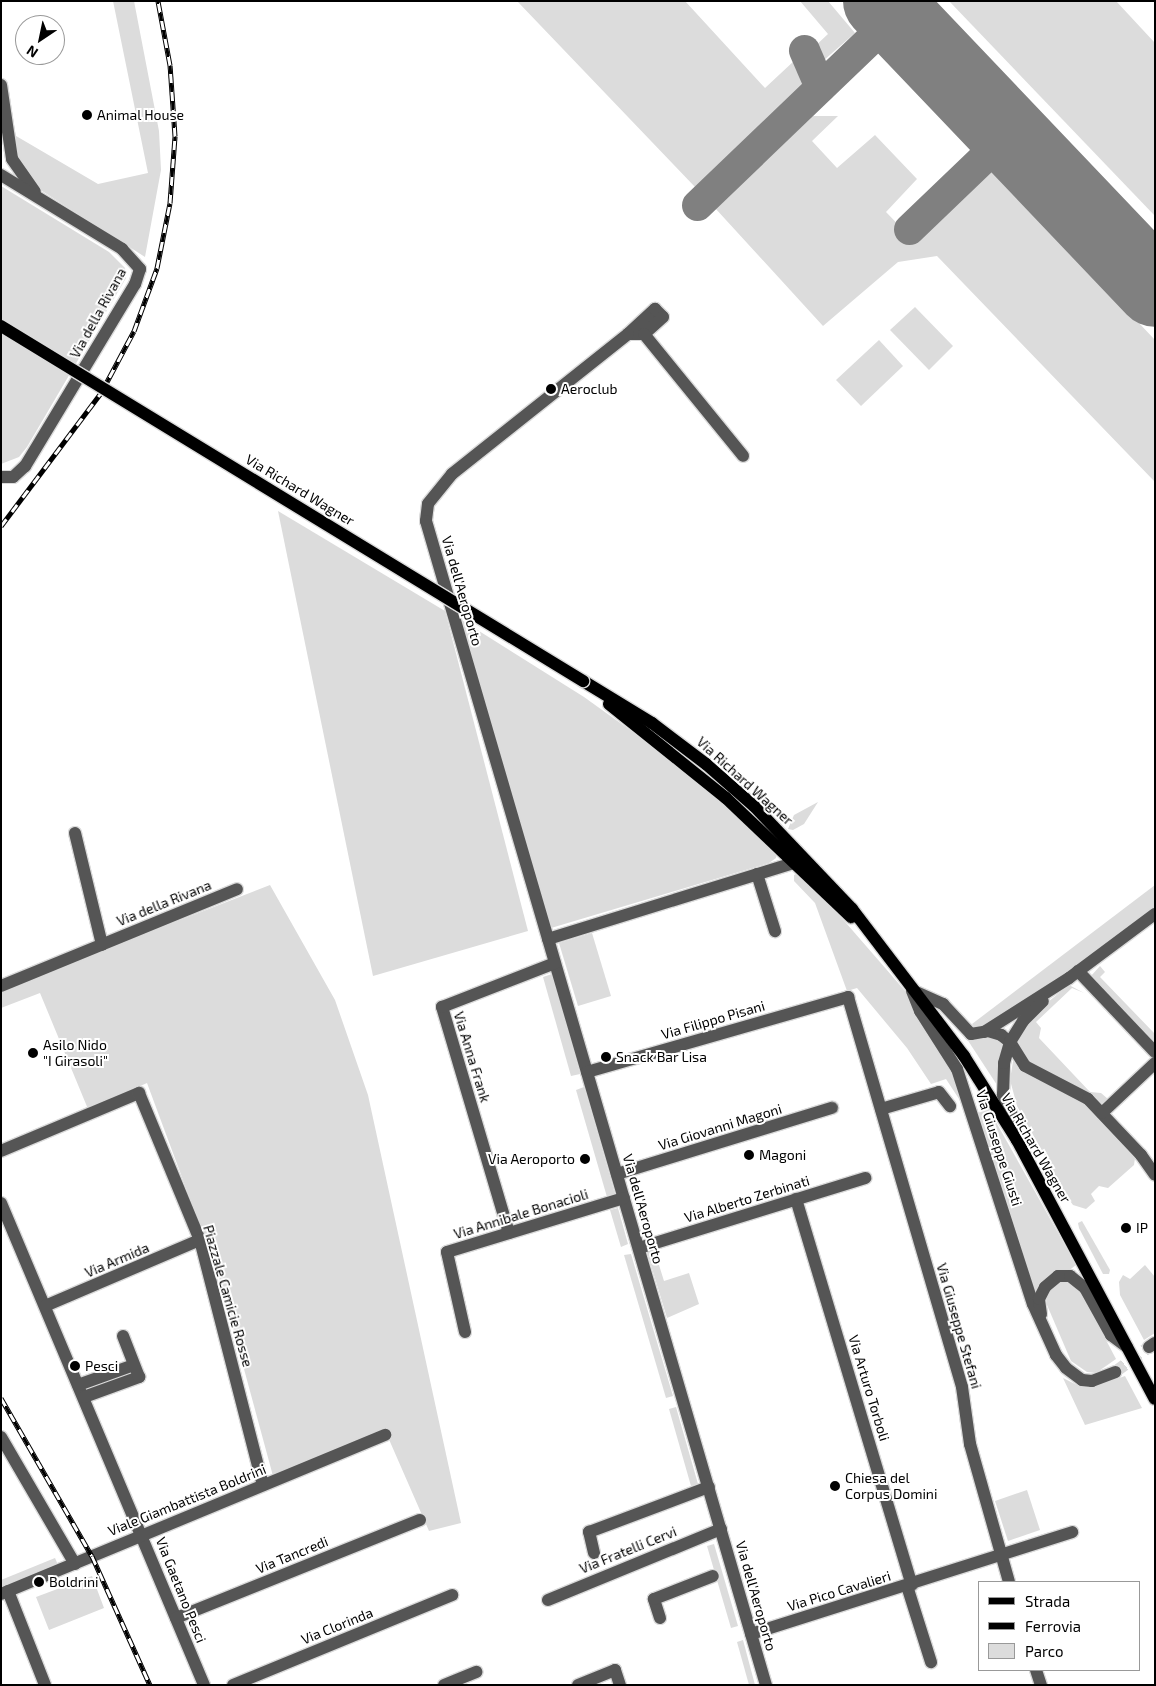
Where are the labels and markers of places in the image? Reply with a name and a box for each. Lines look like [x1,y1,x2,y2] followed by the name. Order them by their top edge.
[97,107,184,123] place label: Animal House
[81,109,93,121] marker: Animal House
[561,381,618,397] place label: Aeroclub
[545,383,557,395] marker: Aeroclub
[43,1037,108,1070] place label: Asilo Nido "I Girasoli"
[27,1047,39,1059] marker: Asilo Nido "I Girasoli"
[616,1049,707,1065] place label: Snack Bar Lisa
[600,1051,612,1063] marker: Snack Bar Lisa
[759,1147,806,1163] place label: Magoni
[743,1149,755,1161] marker: Magoni
[488,1151,575,1167] place label: Via Aeroporto
[579,1153,591,1165] marker: Via Aeroporto
[1136,1220,1148,1236] place label: IP
[1120,1222,1132,1234] marker: IP
[85,1358,118,1374] place label: Pesci
[69,1360,81,1372] marker: Pesci
[845,1470,937,1502] place label: Chiesa del Corpus Domini
[829,1480,841,1492] marker: Chiesa del Corpus Domini
[49,1574,99,1590] place label: Boldrini
[33,1576,45,1588] marker: Boldrini

